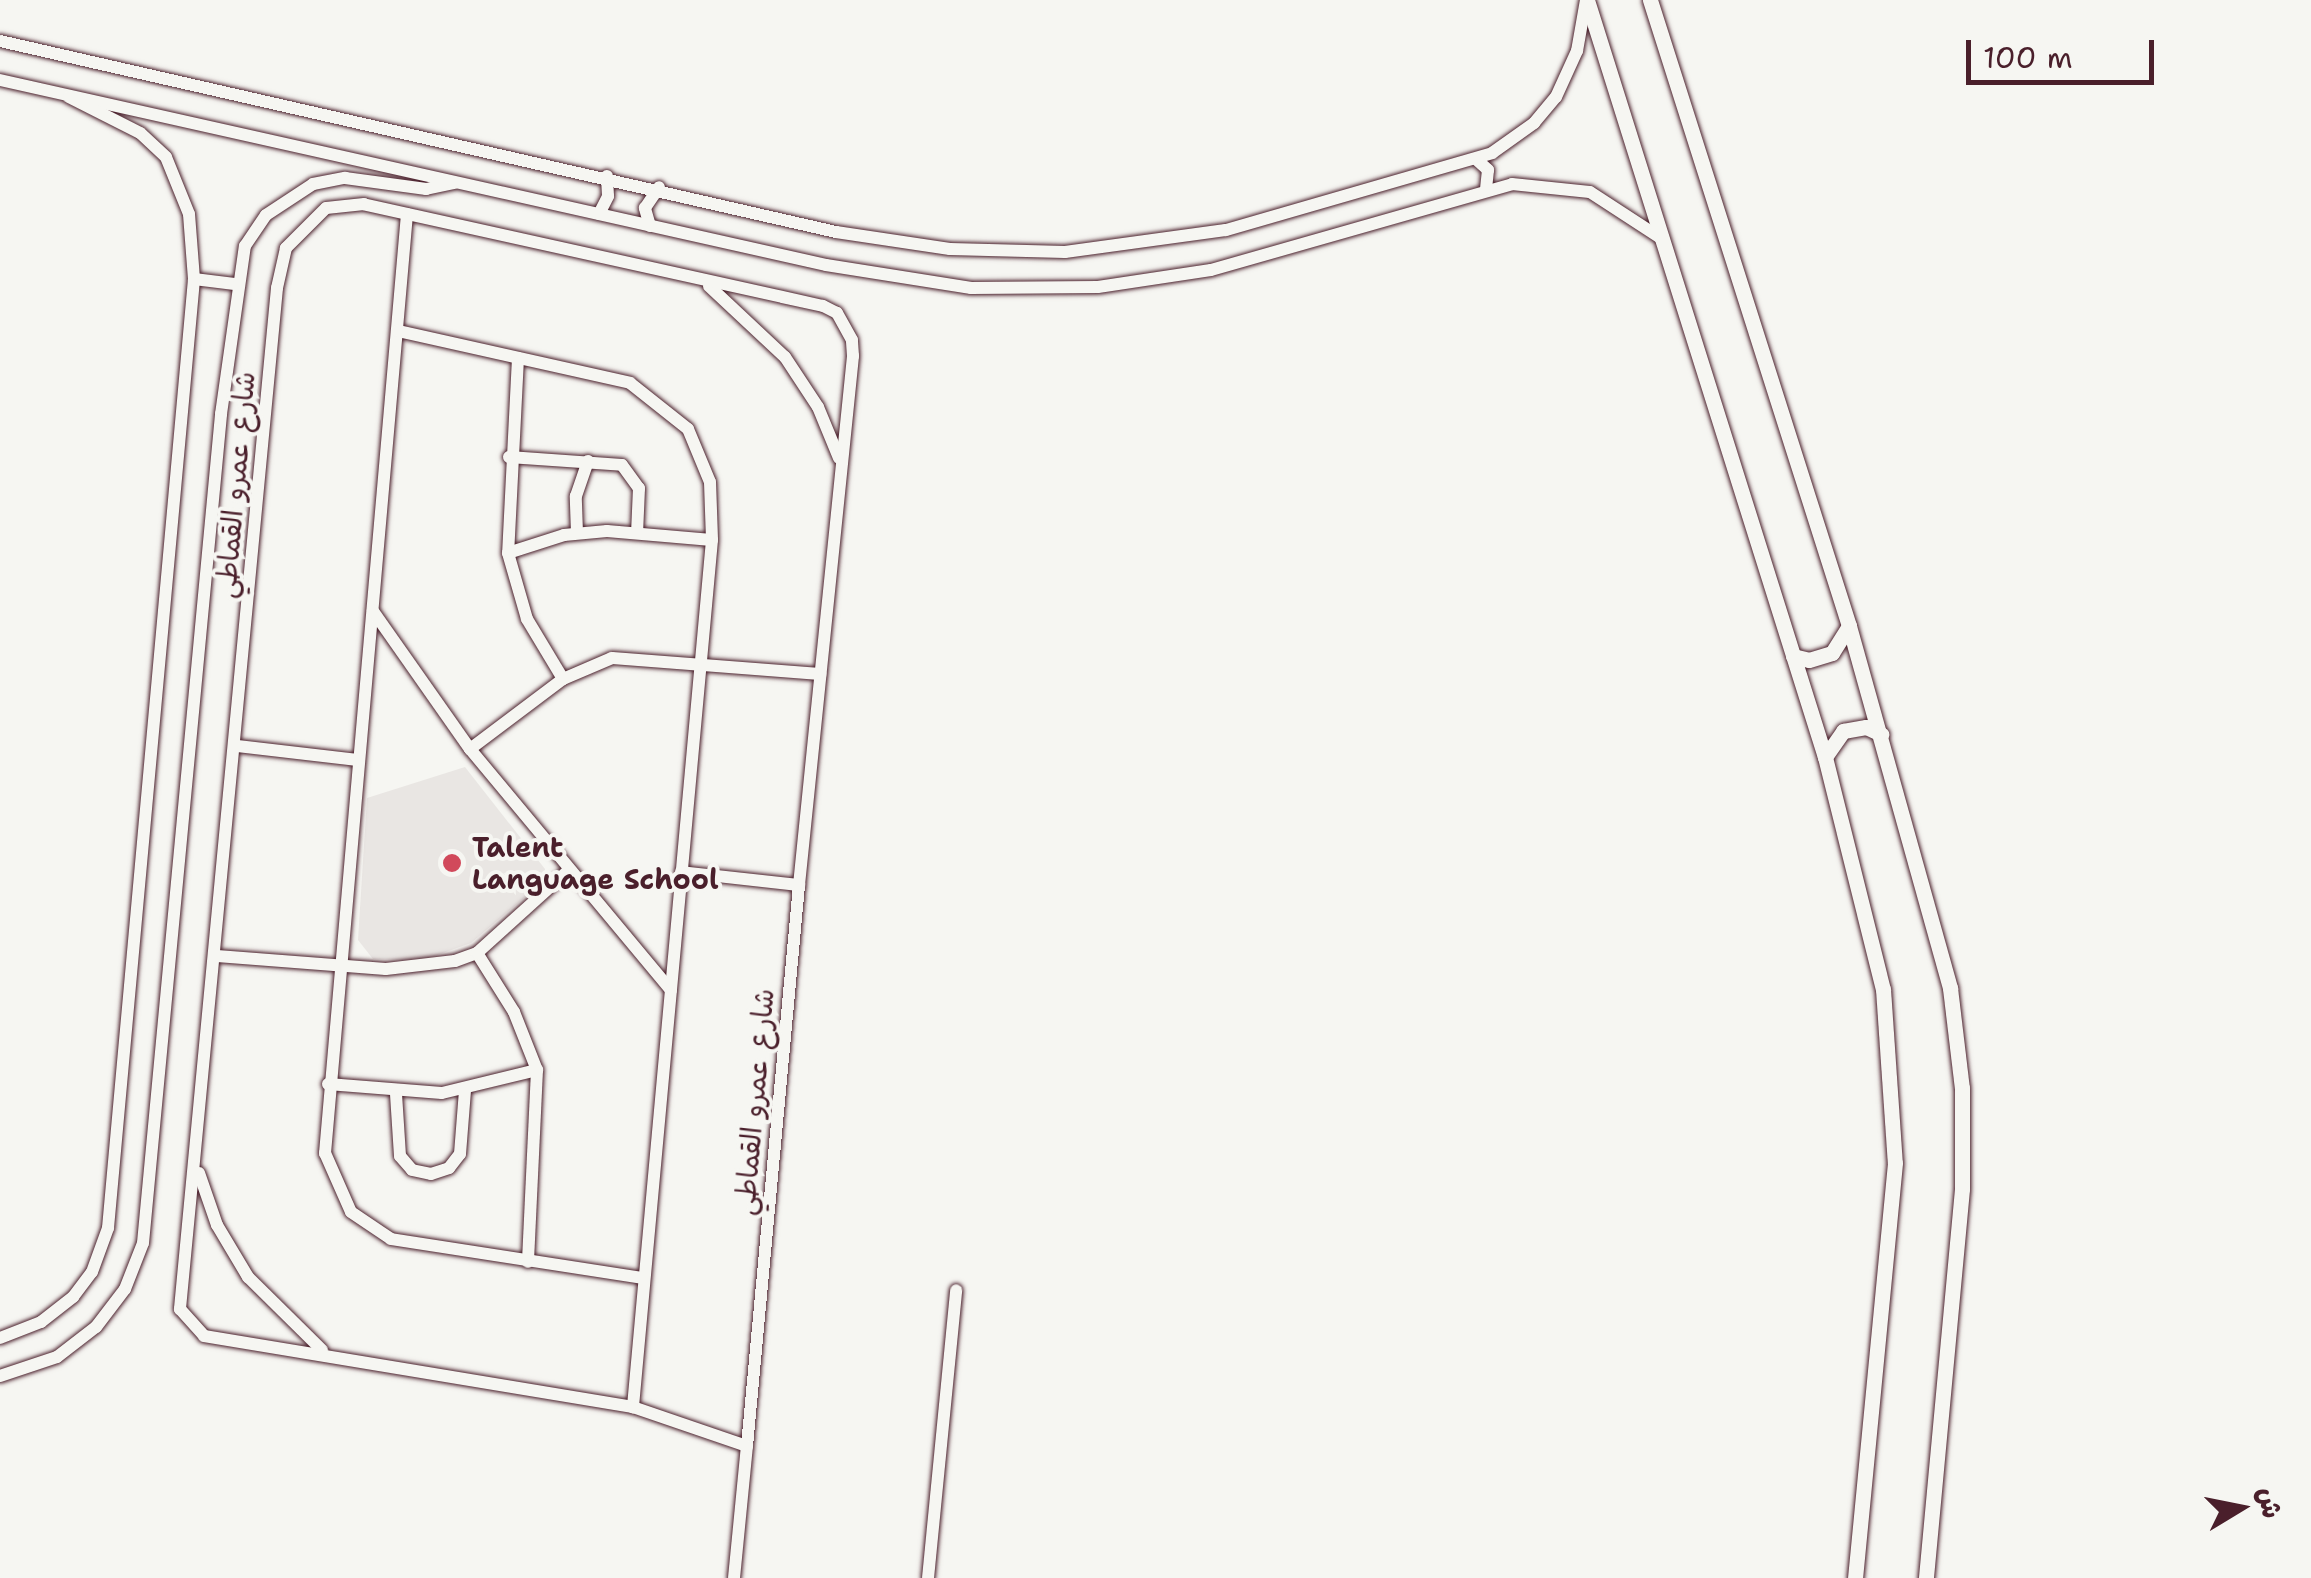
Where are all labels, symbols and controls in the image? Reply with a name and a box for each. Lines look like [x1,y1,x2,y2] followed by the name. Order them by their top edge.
[1971,20,2158,82] scale bar
[1983,37,2073,78] text: 100 m
[208,370,262,600] street label: شارع عمرو القماطي
[472,830,719,896] place label: Talent Language School
[441,852,463,874] marker: Talent Language School
[727,987,781,1217] street label: شارع عمرو القماطي
[2191,1458,2291,1558] north arrow
[2249,1484,2292,1521] text: ش

